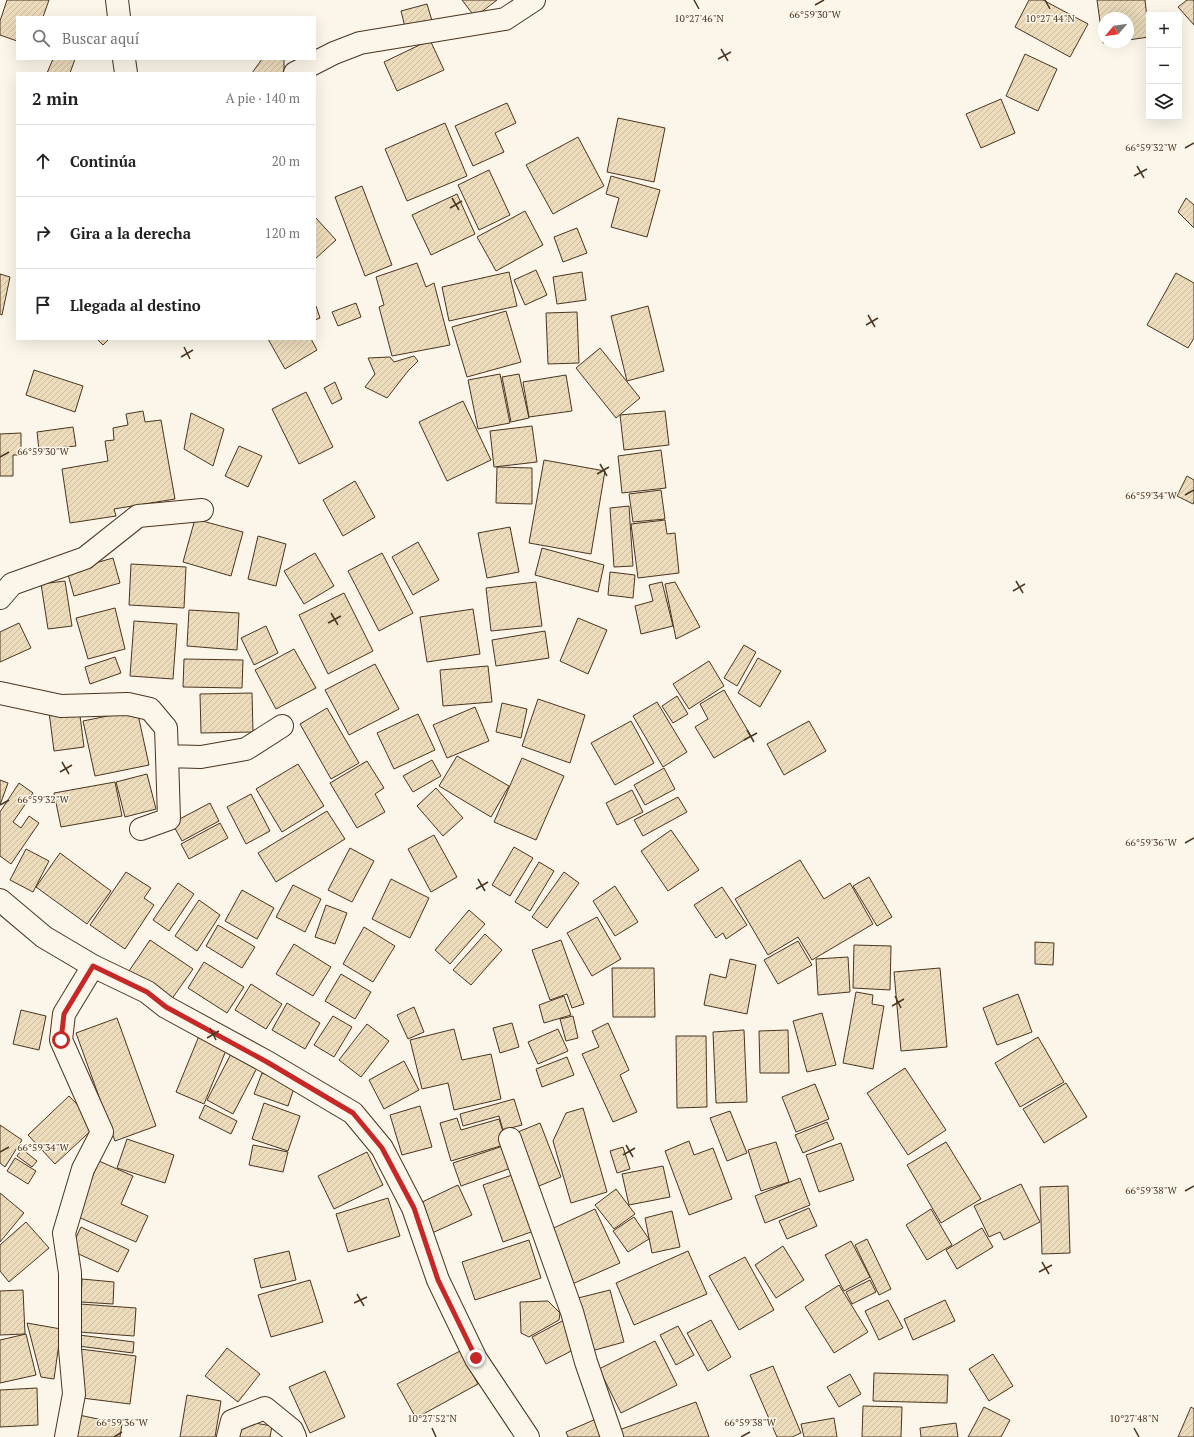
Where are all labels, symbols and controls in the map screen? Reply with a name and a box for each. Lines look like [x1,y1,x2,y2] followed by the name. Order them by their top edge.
[789,8,841,21] text: 66°59'30"W
[674,12,724,25] text: 10°27'46"N
[1025,12,1075,25] text: 10°27'44"N
[1098,12,1134,48] north arrow
[1146,12,1182,120] map controls
[1146,12,1182,48] button: +
[16,16,316,60] search box
[30,27,52,49] icon: search
[62,28,139,48] text: Buscar aquí
[1146,48,1182,84] button: −
[1146,84,1182,120] button: layers
[32,87,79,110] text: 2 min
[226,89,300,107] text: A pie · 140 m
[1125,141,1177,154] text: 66°59'32"W
[32,150,54,172] icon: ahead
[70,151,136,171] text: Continúa
[272,152,300,170] text: 20 m
[32,222,54,244] icon: right
[70,223,191,243] text: Gira a la derecha
[265,224,300,242] text: 120 m
[32,294,54,316] icon: arrive
[70,295,201,315] text: Llegada al destino
[17,445,69,458] text: 66°59'30"W
[1125,489,1177,502] text: 66°59'34"W
[17,793,69,806] text: 66°59'32"W
[1125,836,1177,849] text: 66°59'36"W
[52,1031,70,1049] route start
[17,1141,69,1154] text: 66°59'34"W
[1125,1184,1177,1197] text: 66°59'38"W
[467,1349,485,1367] route end
[407,1412,457,1425] text: 10°27'52"N
[1109,1412,1159,1425] text: 10°27'48"N
[96,1416,148,1429] text: 66°59'36"W
[724,1416,776,1429] text: 66°59'38"W

